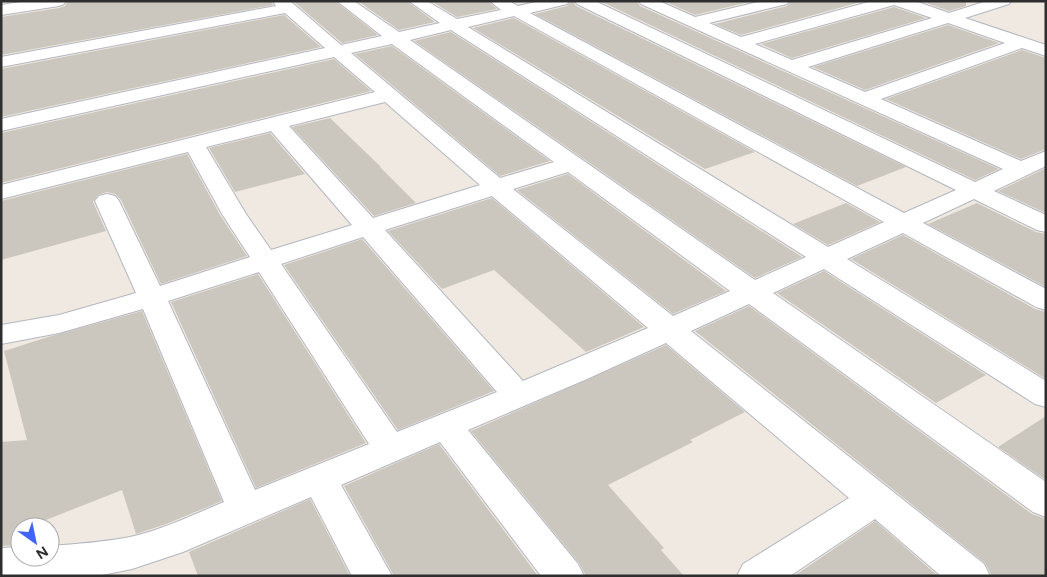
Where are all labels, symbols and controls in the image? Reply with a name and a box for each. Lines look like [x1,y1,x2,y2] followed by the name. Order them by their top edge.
[10,517,60,567] north arrow
[33,542,51,563] text: N

